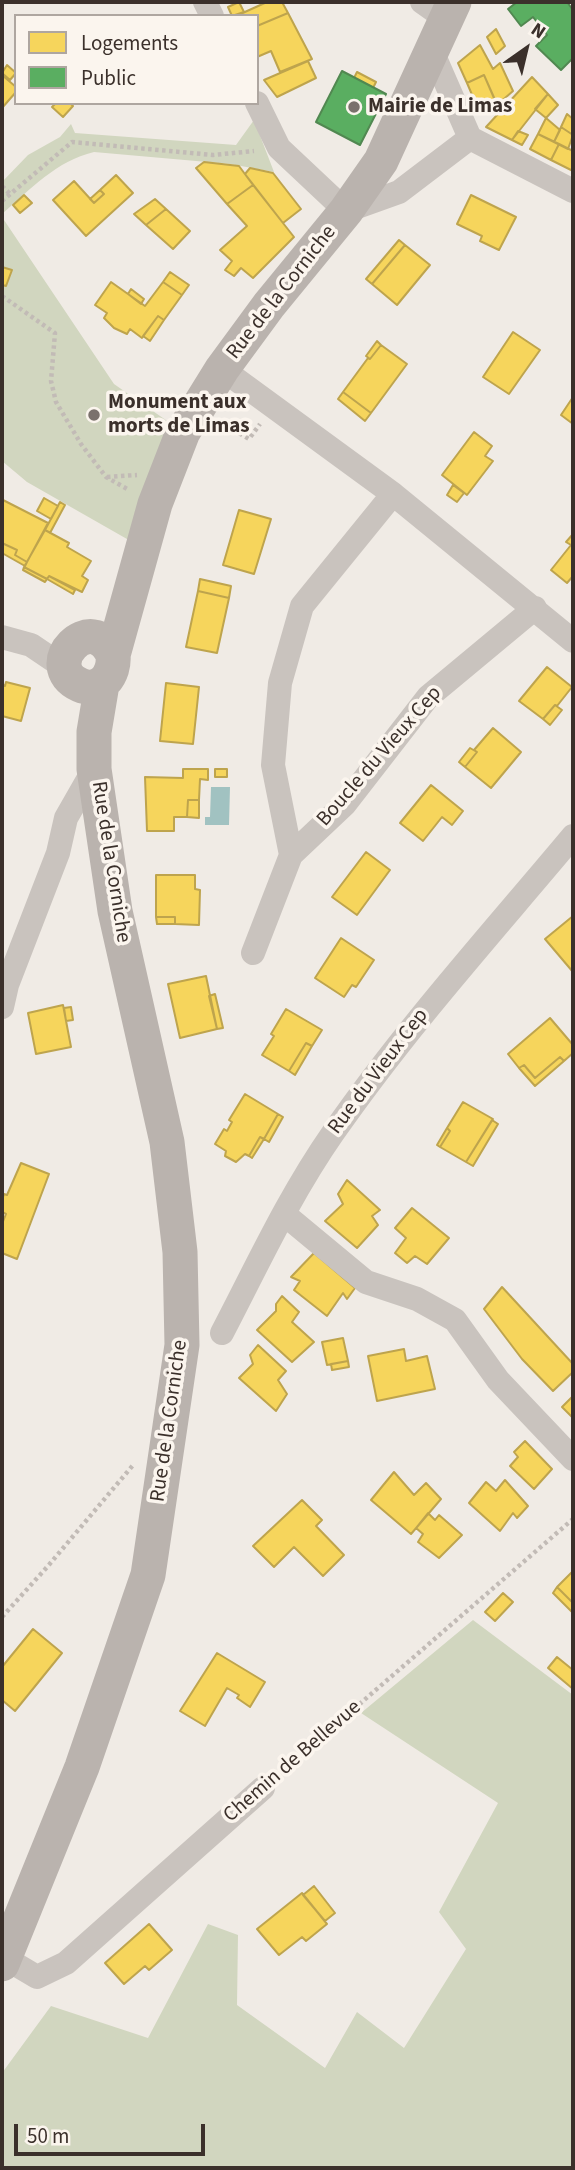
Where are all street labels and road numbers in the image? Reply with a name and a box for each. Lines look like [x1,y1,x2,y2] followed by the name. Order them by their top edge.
[222,221,342,365] street label: Rue de la Corniche
[312,682,448,832] street label: Boucle du Vieux Cep
[85,779,135,945] street label: Rue de la Corniche
[324,1004,434,1140] street label: Rue du Vieux Cep
[146,1338,194,1504] street label: Rue de la Corniche
[219,1695,367,1829] street label: Chemin de Bellevue

